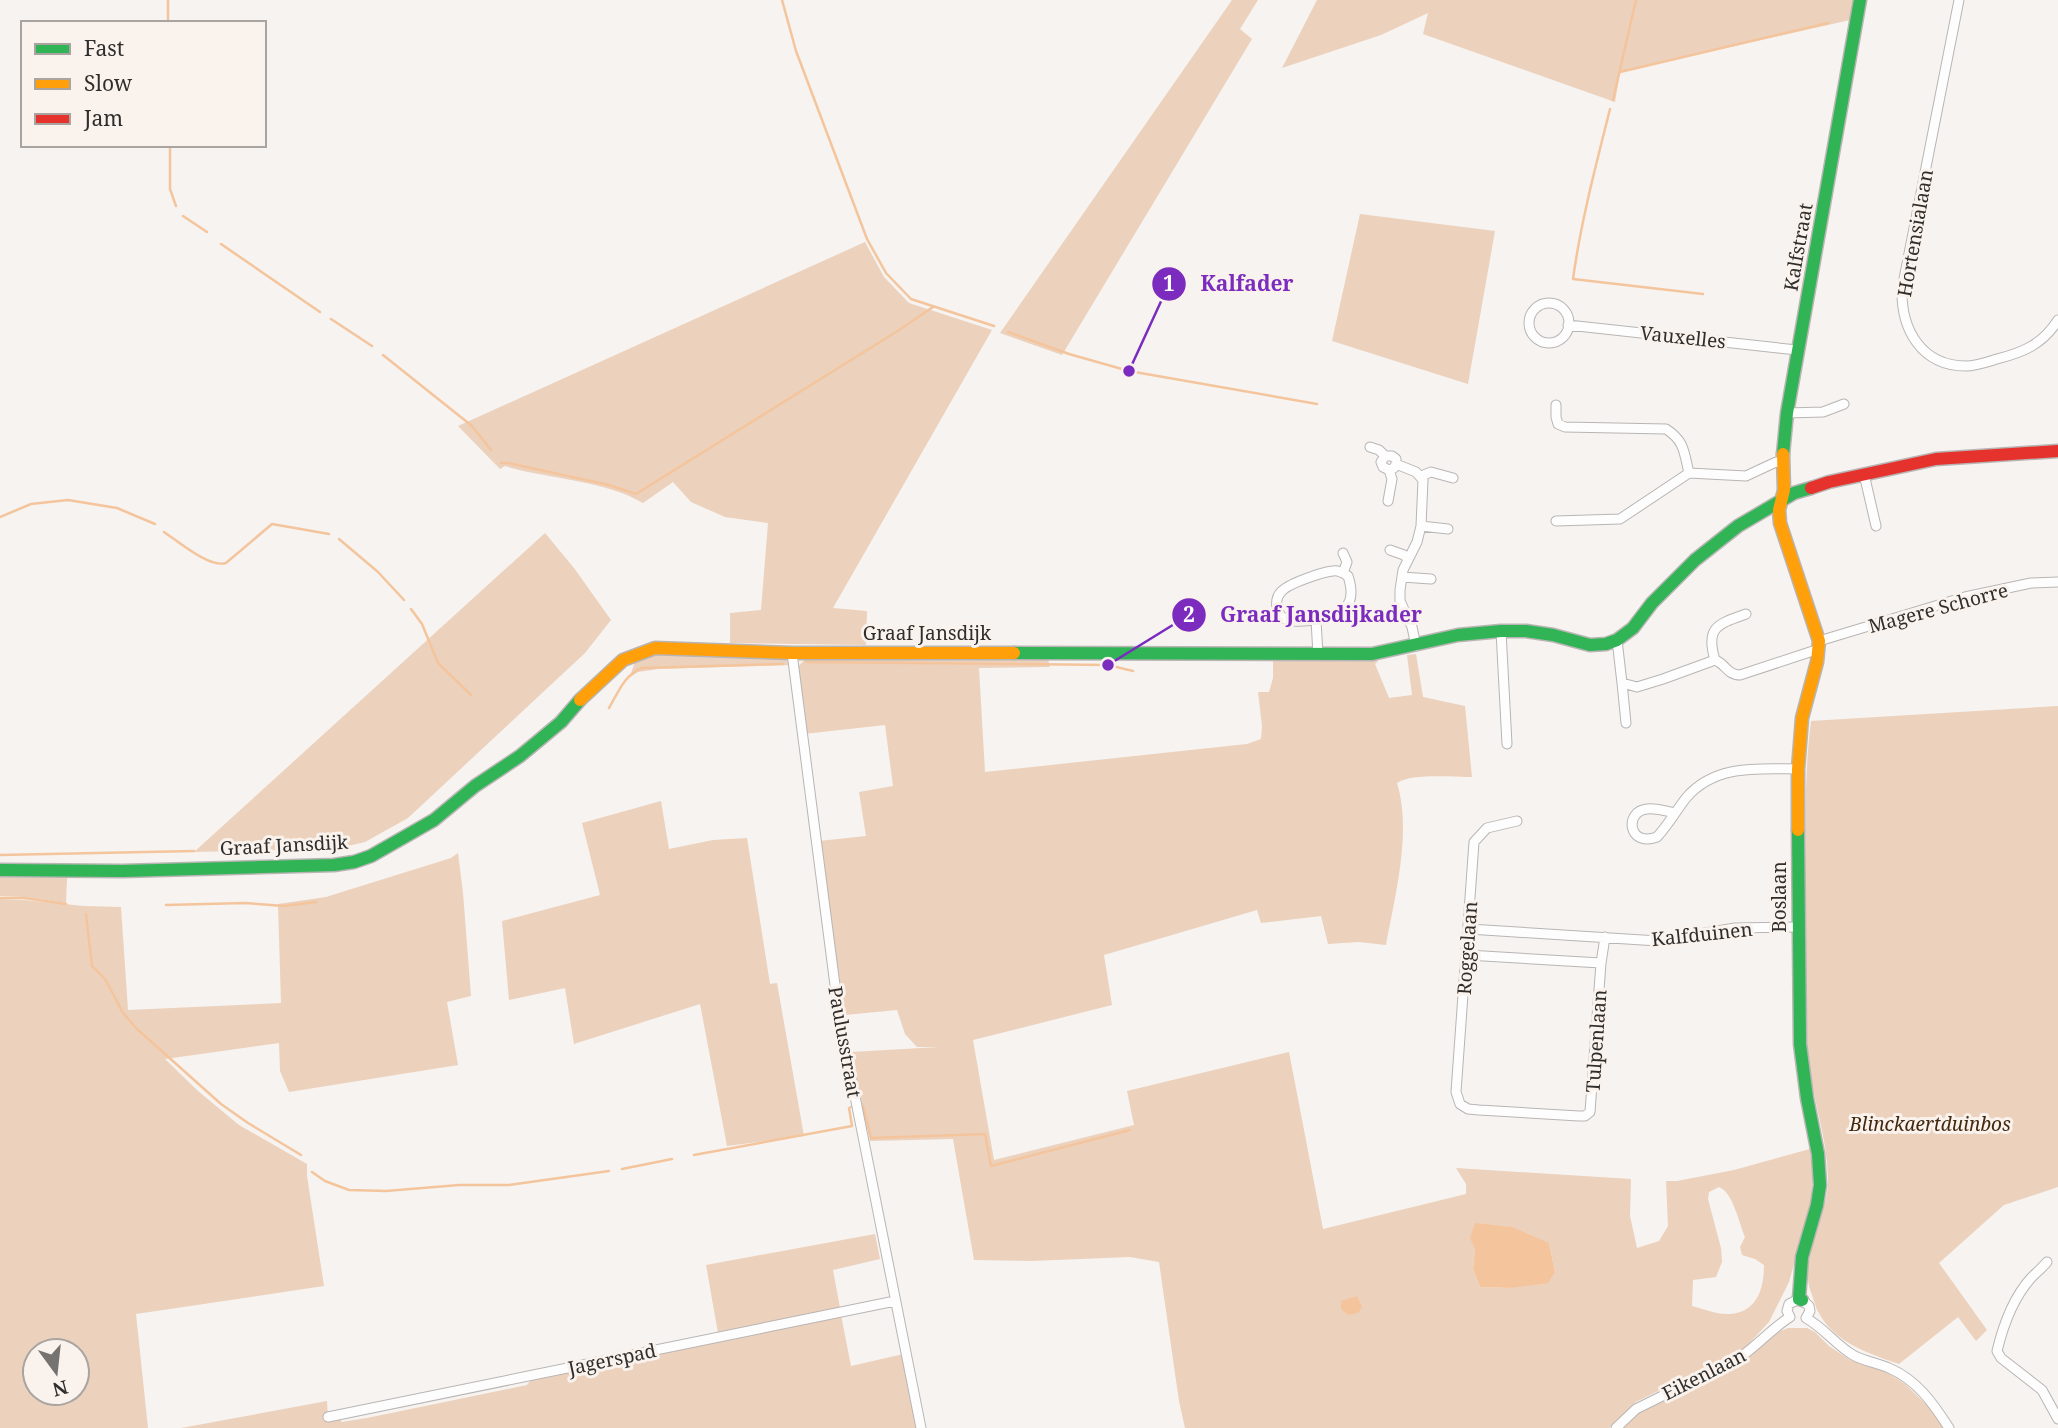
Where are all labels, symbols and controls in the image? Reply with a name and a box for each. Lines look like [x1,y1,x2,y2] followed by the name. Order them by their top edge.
[21,21,266,147] legend
[84,34,124,62] text: Fast
[84,69,133,97] text: Slow
[83,104,123,132] text: Jam
[1891,167,1939,299] street label: Hortensialaan
[1777,201,1819,293] street label: Kalfstraat
[1152,263,1308,305] callout: Kalfader
[1163,269,1175,297] text: 1
[1200,269,1294,297] text: Kalfader
[1639,320,1727,354] street label: Vauxelles
[1865,577,2011,639] street label: Magere Schorre
[1171,594,1436,636] callout: Graaf Jansdijkader
[1183,600,1195,628] text: 2
[1220,600,1422,628] text: Graaf Jansdijkader
[863,620,992,646] street label: Graaf Jansdijk
[219,829,350,861] street label: Graaf Jansdijk
[1766,861,1792,933] street label: Boslaan
[1451,900,1483,996] street label: Roggelaan
[1650,916,1754,952] street label: Kalfduinen
[822,984,868,1100] street label: Paulusstraat
[1579,989,1613,1093] street label: Tulpenlaan
[1848,1111,2011,1137] park label: Blinckaertduinbos
[21,1337,91,1407] north arrow
[565,1337,659,1381] street label: Jagerspad
[1658,1342,1750,1406] street label: Eikenlaan
[50,1374,71,1403] text: N

